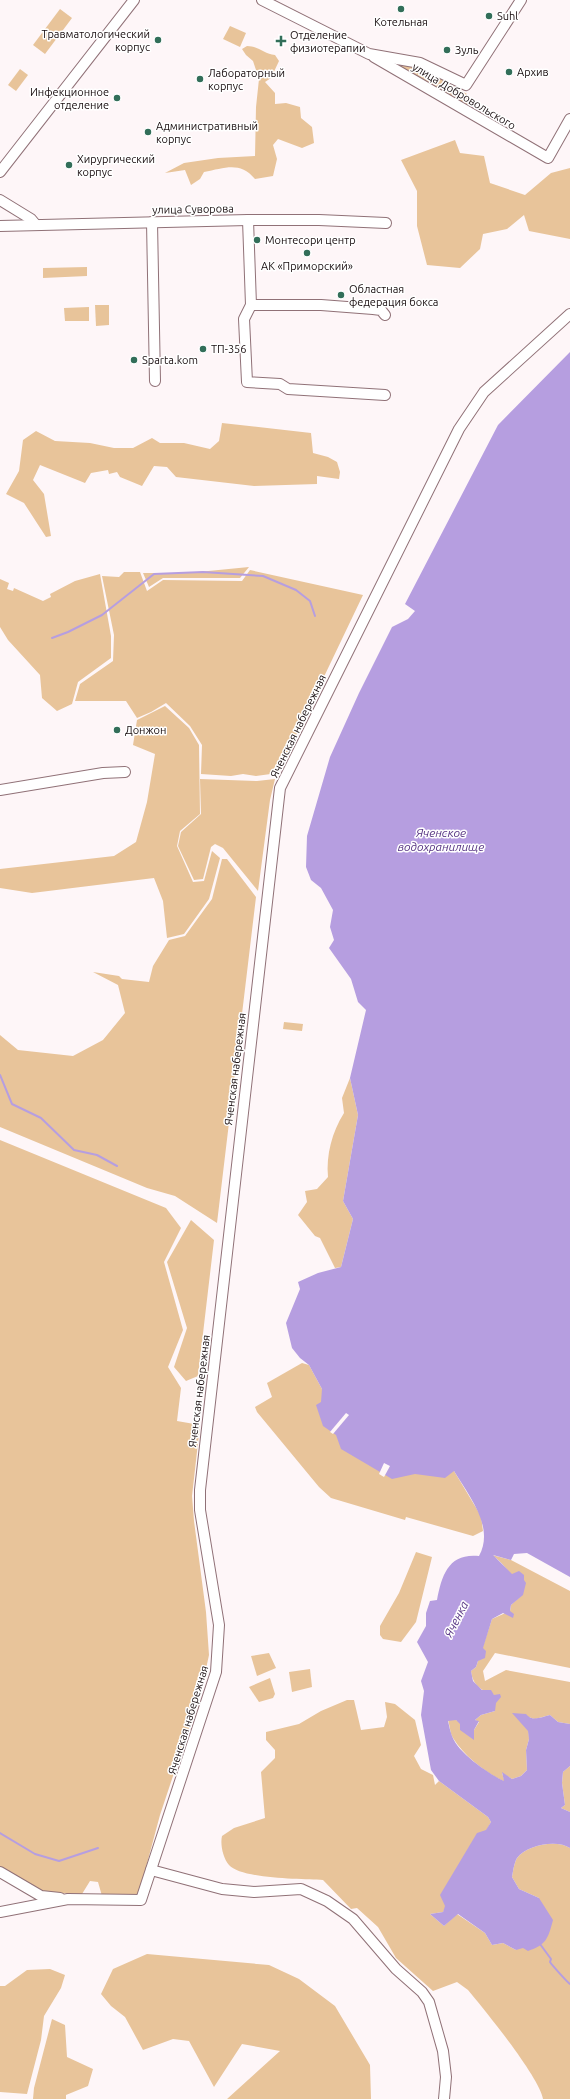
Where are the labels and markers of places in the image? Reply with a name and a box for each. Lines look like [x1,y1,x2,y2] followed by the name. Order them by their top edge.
[396,4,406,14] marker: Котельная
[497,10,518,22] place label: Suhl
[484,11,494,21] marker: Suhl
[374,16,428,28] place label: Котельная
[42,28,150,53] place label: Травматологический корпус
[290,29,365,54] place label: Отделение физиотерапии
[153,35,163,45] marker: Травматологический корпус
[275,35,287,47] marker: Отделение физиотерапии
[455,44,479,56] place label: Зуль
[442,45,452,55] marker: Зуль
[517,66,549,78] place label: Архив
[208,67,285,92] place label: Лабораторный корпус
[504,67,514,77] marker: Архив
[195,74,205,84] marker: Лабораторный корпус
[30,86,109,111] place label: Инфекционное отделение
[112,93,122,103] marker: Инфекционное отделение
[156,120,258,145] place label: Административный корпус
[143,127,153,137] marker: Административный корпус
[77,153,155,178] place label: Хирургический корпус
[64,160,74,170] marker: Хирургический корпус
[265,234,356,246] place label: Монтесори центр
[252,235,262,245] marker: Монтесори центр
[302,248,312,258] marker: АК «Приморский»
[261,260,353,272] place label: АК «Приморский»
[349,283,439,308] place label: Областная федерация бокса
[336,290,346,300] marker: Областная федерация бокса
[211,343,247,355] place label: ТП-356
[198,344,208,354] marker: ТП-356
[142,354,198,366] place label: Sparta.kom
[129,355,139,365] marker: Sparta.kom
[125,724,166,736] place label: Донжон
[112,725,122,735] marker: Донжон

